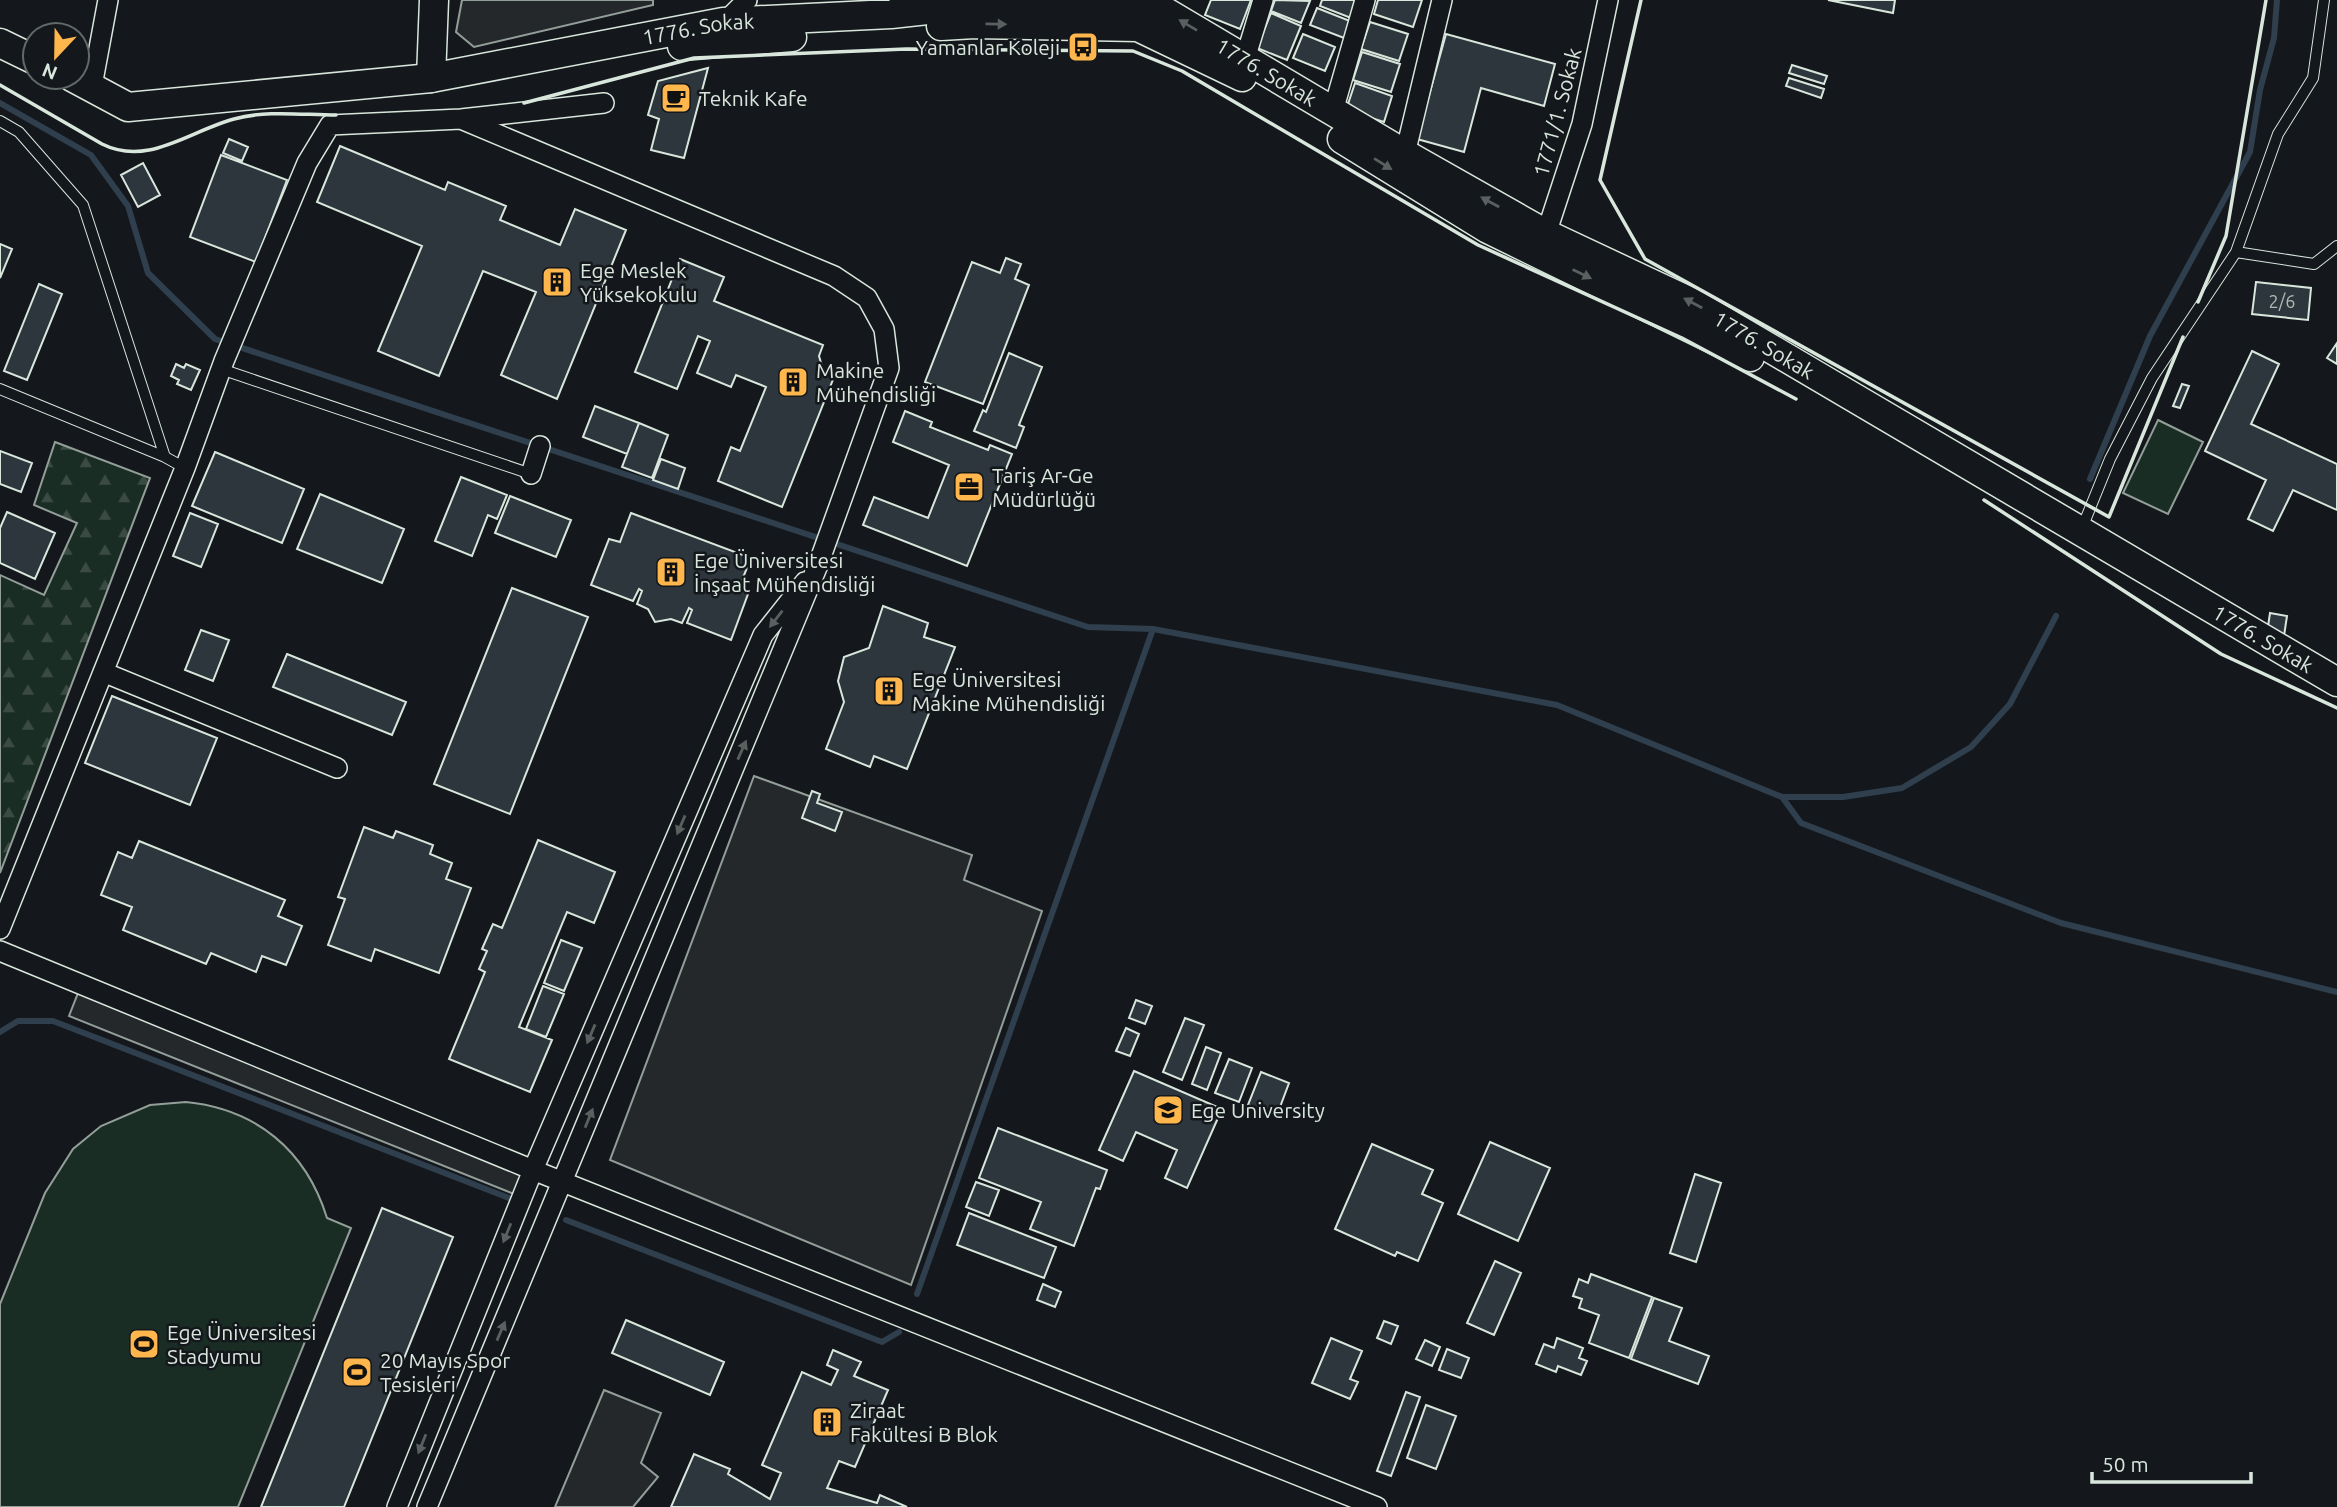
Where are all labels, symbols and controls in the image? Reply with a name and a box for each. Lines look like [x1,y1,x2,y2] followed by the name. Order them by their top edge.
[641,9,755,49] street label: 1776. Sokak
[985,18,1007,30] one-way arrow
[1178,19,1197,31] one-way arrow
[21,21,91,91] north arrow
[1066,30,1100,64] bus stop icon: Yamanlar Koleji
[1212,33,1321,111] street label: 1776. Sokak
[916,35,1060,59] place label: Yamanlar Koleji
[1528,45,1586,179] street label: 1771/1. Sokak
[39,59,60,85] text: N
[659,81,693,115] cafe icon: Teknik Kafe
[699,86,808,110] place label: Teknik Kafe
[1374,158,1393,171] one-way arrow
[1480,196,1500,208] one-way arrow
[580,258,698,306] place label: Ege Meslek Yüksekokulu
[540,265,574,299] building icon: Ege Meslek Yüksekokulu
[1572,269,1592,280] one-way arrow
[2269,291,2295,311] house number: 2/6
[1683,298,1703,310] one-way arrow
[1709,306,1819,384] street label: 1776. Sokak
[816,358,936,406] place label: Makine Mühendisliği
[776,365,810,399] building icon: Makine Mühendisliği
[992,463,1096,511] place label: Tariş Ar-Ge Müdürlüğü
[952,470,986,504] office icon: Tariş Ar-Ge Müdürlüğü
[694,548,875,596] place label: Ege Üniversitesi İnşaat Mühendisliği
[654,555,688,589] building icon: Ege Üniversitesi İnşaat Mühendisliği
[2208,600,2318,678] street label: 1776. Sokak
[769,610,784,627] one-way arrow
[912,667,1105,715] place label: Ege Üniversitesi Makine Mühendisliği
[872,674,906,708] building icon: Ege Üniversitesi Makine Mühendisliği
[736,740,748,760] one-way arrow
[675,815,687,835] one-way arrow
[585,1024,597,1044] one-way arrow
[1151,1093,1185,1127] school or university icon: Ege University
[1191,1098,1325,1122] place label: Ege University
[584,1108,595,1129] one-way arrow
[502,1223,513,1244] one-way arrow
[167,1320,316,1368] place label: Ege Üniversitesi Stadyumu
[496,1321,507,1342] one-way arrow
[127,1327,161,1361] sports icon: Ege Üniversitesi Stadyumu
[380,1348,510,1396] place label: 20 Mayıs Spor Tesisleri
[340,1355,374,1389] sports icon: 20 Mayıs Spor Tesisleri
[850,1398,998,1446] place label: Ziraat Fakültesi B Blok
[810,1405,844,1439] building icon: Ziraat Fakültesi B Blok
[417,1434,428,1455] one-way arrow
[2092,1440,2251,1484] scale bar
[2102,1452,2149,1476] text: 50 m

